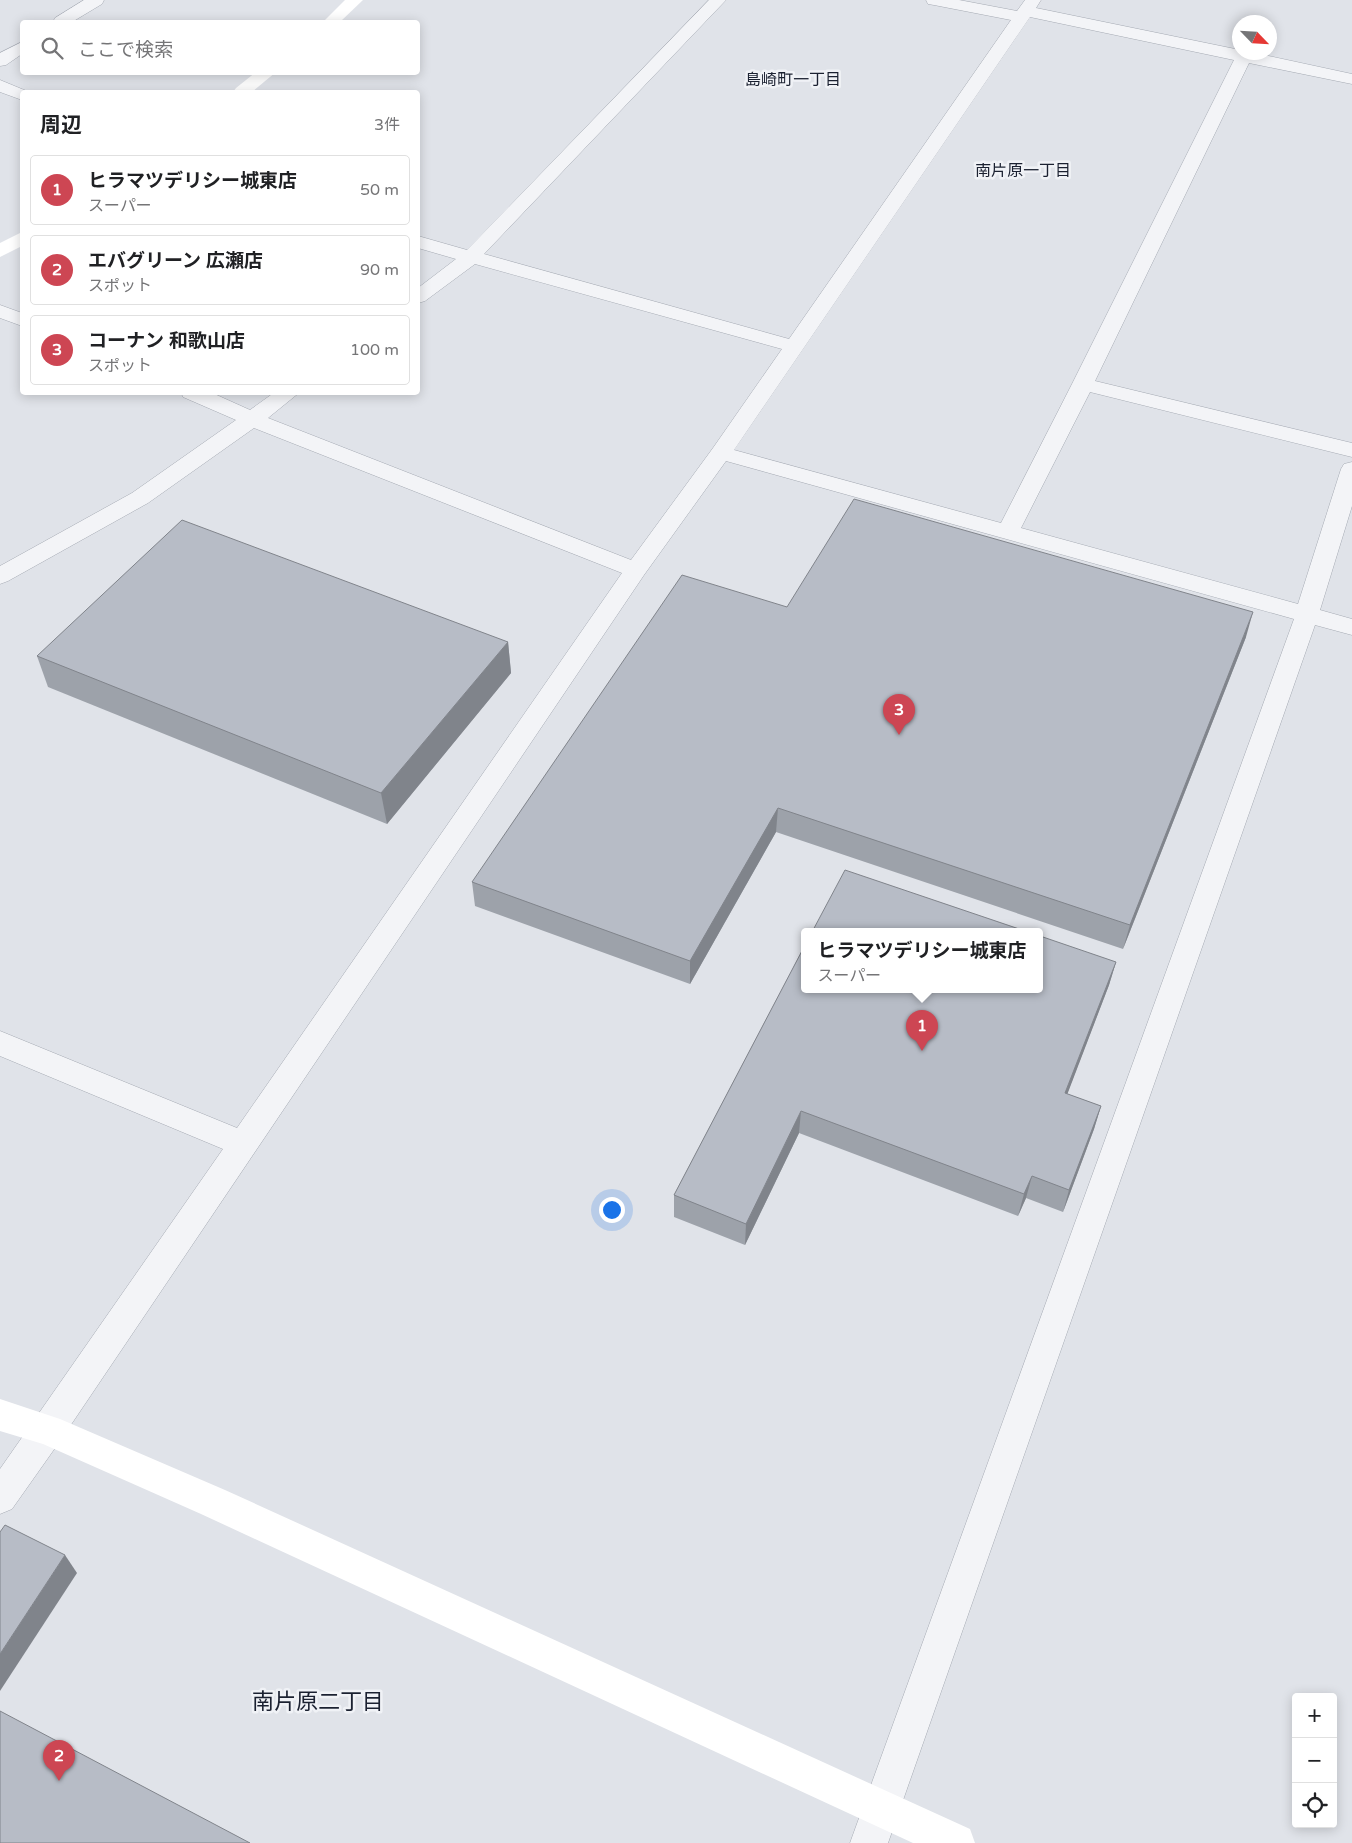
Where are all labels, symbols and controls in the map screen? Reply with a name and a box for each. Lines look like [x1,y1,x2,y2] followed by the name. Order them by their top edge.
[1232,15,1277,60] north arrow
[20,20,420,75] search box
[38,34,66,62] icon: search
[78,39,173,61] text: ここで検索
[745,70,841,90] district label: 島崎町一丁目
[40,113,82,138] text: 周辺
[374,115,400,135] text: 3件
[975,161,1071,181] district label: 南片原一丁目
[88,170,297,192] text: ヒラマツデリシー城東店
[52,180,62,200] text: 1
[360,180,399,200] text: 50 m
[88,196,152,216] text: スーパー
[88,250,263,272] text: エバグリーン 広瀬店
[52,260,62,280] text: 2
[360,260,399,280] text: 90 m
[88,276,152,296] text: スポット
[88,330,245,352] text: コーナン 和歌山店
[52,340,62,360] text: 3
[350,340,399,360] text: 100 m
[88,356,152,376] text: スポット
[883,694,915,735] pin: 3
[801,928,1043,993] popup
[817,940,1027,962] text: ヒラマツデリシー城東店
[817,966,881,986] text: スーパー
[906,1010,938,1051] pin: 1
[599,1197,625,1223] your location
[252,1689,384,1715] district label: 南片原二丁目
[1292,1693,1337,1828] map controls
[1292,1693,1337,1738] button: +
[1292,1738,1337,1783] button: −
[43,1740,75,1781] pin: 2
[1292,1783,1337,1828] button: locate

